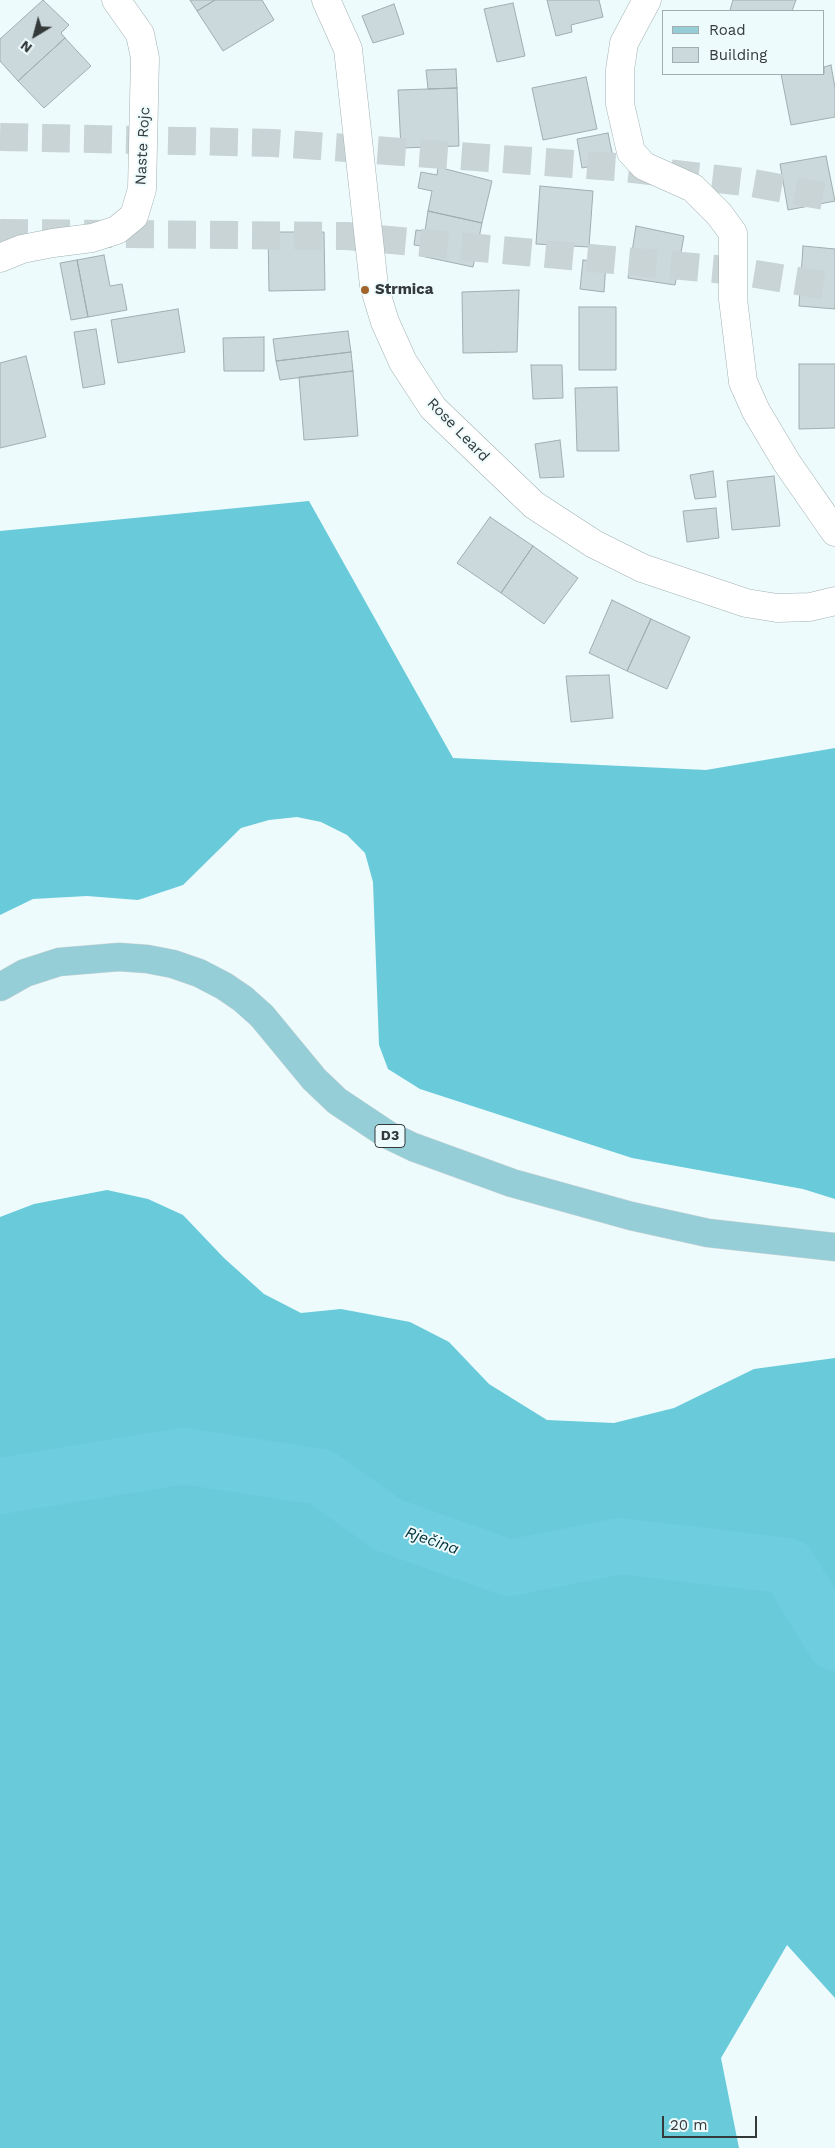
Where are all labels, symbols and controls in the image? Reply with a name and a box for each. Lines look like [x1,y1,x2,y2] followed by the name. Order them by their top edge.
[10,10,60,60] north arrow
[662,10,825,75] legend
[709,21,746,39] text: Road
[17,37,35,56] text: N
[709,46,767,64] text: Building
[132,106,154,186] street label: Naste Rojc
[375,281,433,299] place label: Strmica
[359,284,371,296] marker: Strmica
[423,394,493,466] street label: Rose Leard
[375,1124,405,1148] road number: D3
[403,1523,461,1559] water label: Rječina
[665,2106,760,2138] scale bar
[670,2116,708,2134] text: 20 m

